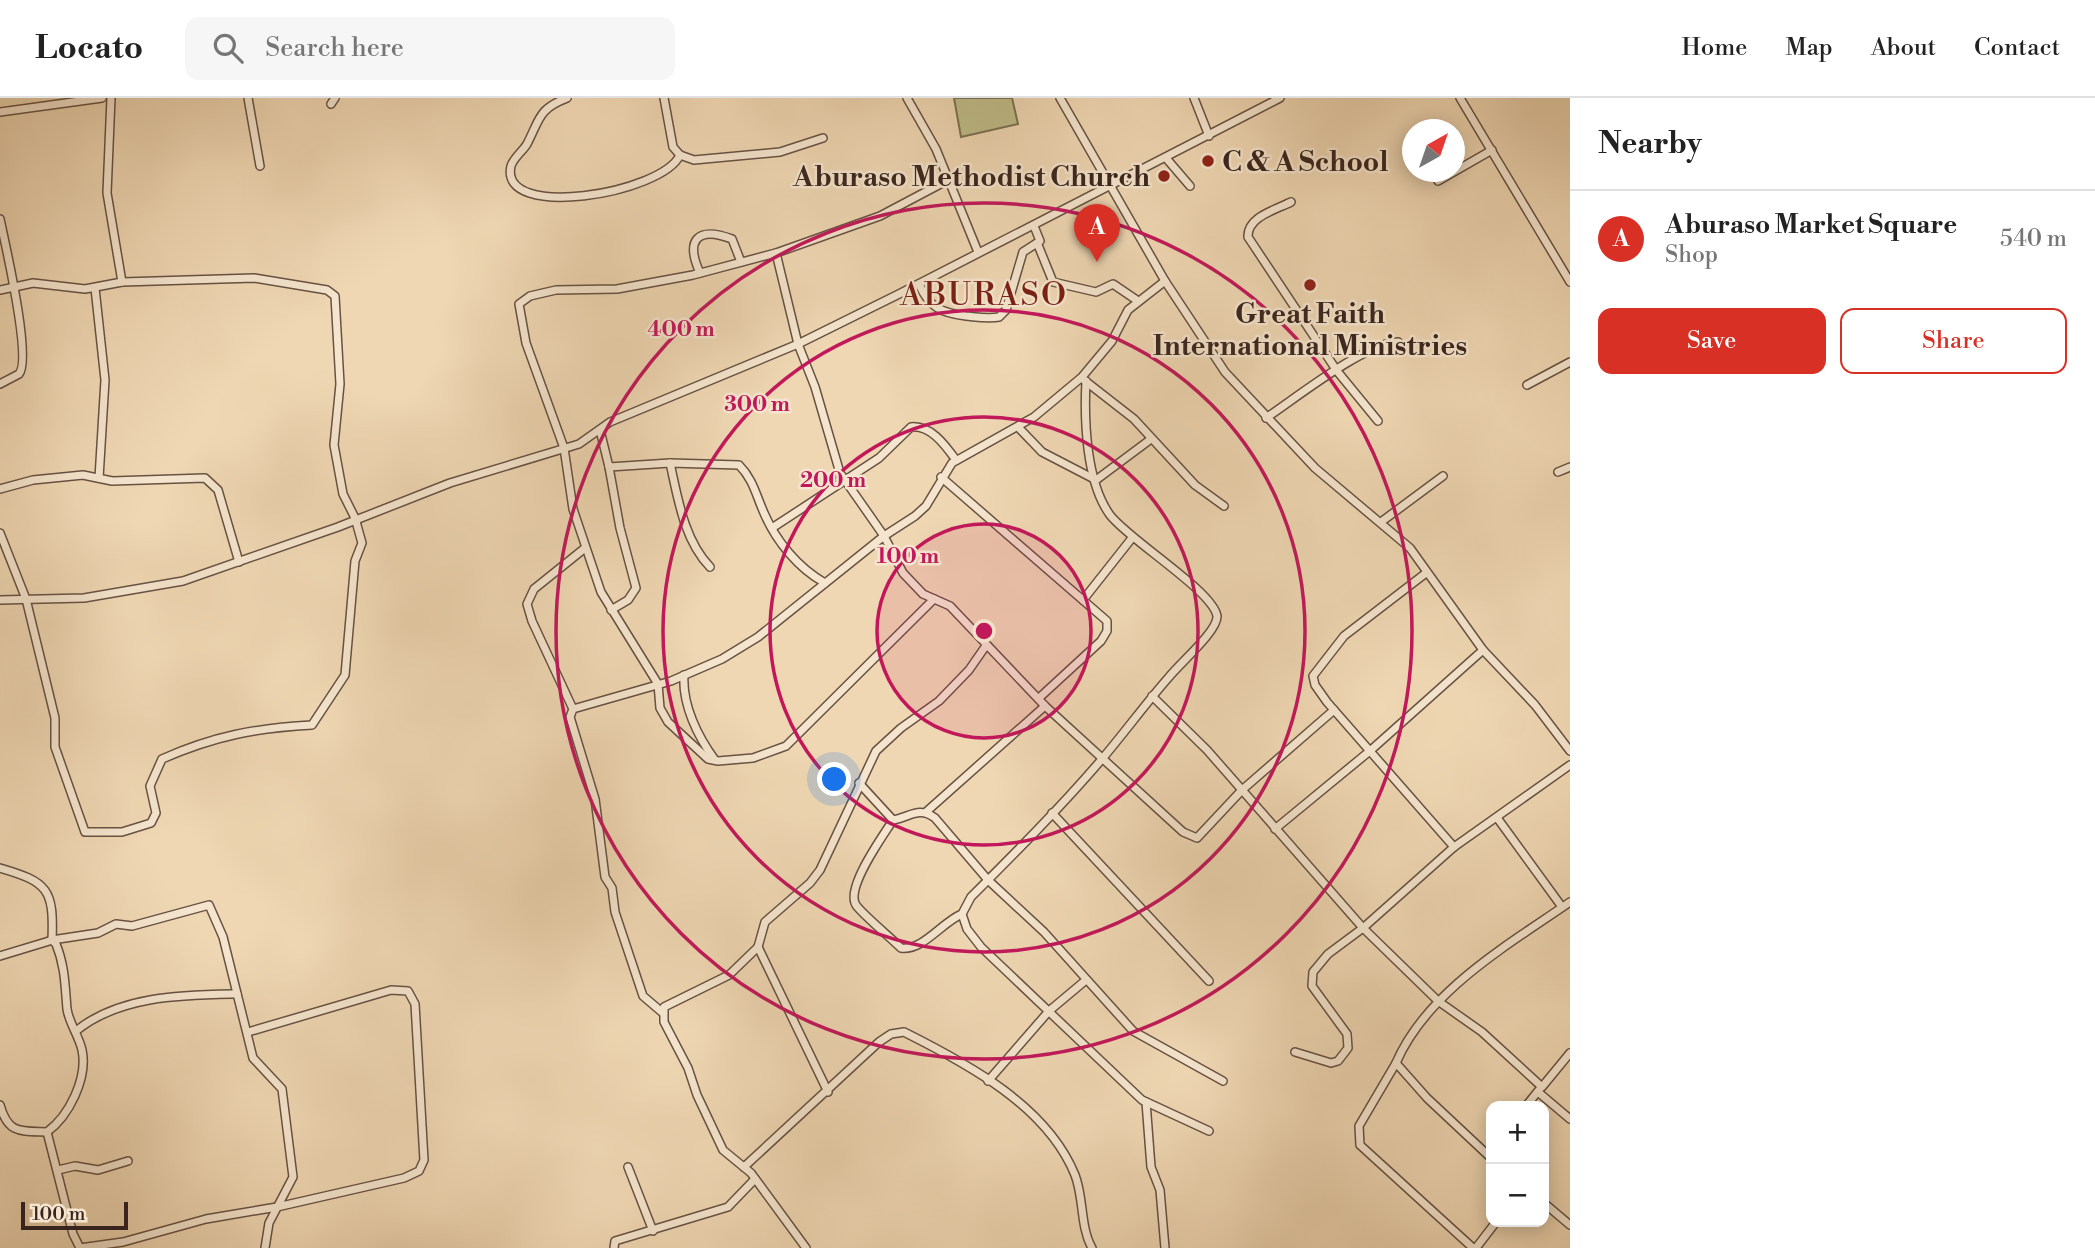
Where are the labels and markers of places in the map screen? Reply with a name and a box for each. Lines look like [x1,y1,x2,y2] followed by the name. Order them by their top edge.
[1222,145,1389,180] place label: C & A School
[1200,153,1216,169] marker: C & A School
[792,160,1150,195] place label: Aburaso Methodist Church
[1156,168,1172,184] marker: Aburaso Methodist Church
[1074,204,1120,262] pin: A
[1302,277,1318,293] marker: Great Faith International Ministries
[1153,297,1467,364] place label: Great Faith International Ministries
[972,619,996,643] centre of rings

